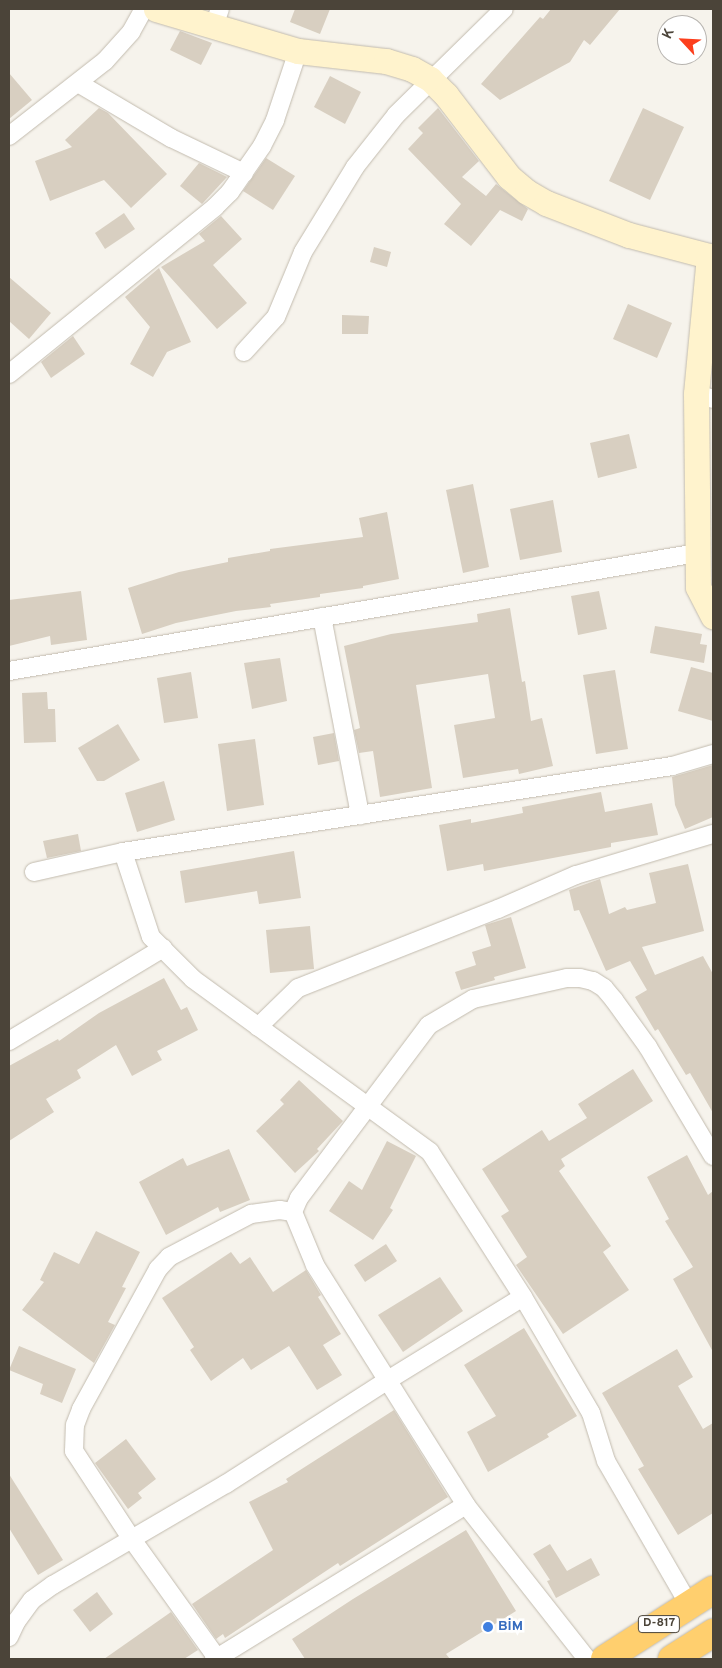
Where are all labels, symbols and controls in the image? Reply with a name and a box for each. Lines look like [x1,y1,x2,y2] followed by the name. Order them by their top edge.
[657,15,707,65] north arrow
[659,26,679,42] text: K
[638,1615,680,1634] road number: D-817
[498,1619,523,1635] place label: BİM
[482,1621,494,1633] marker: BİM

